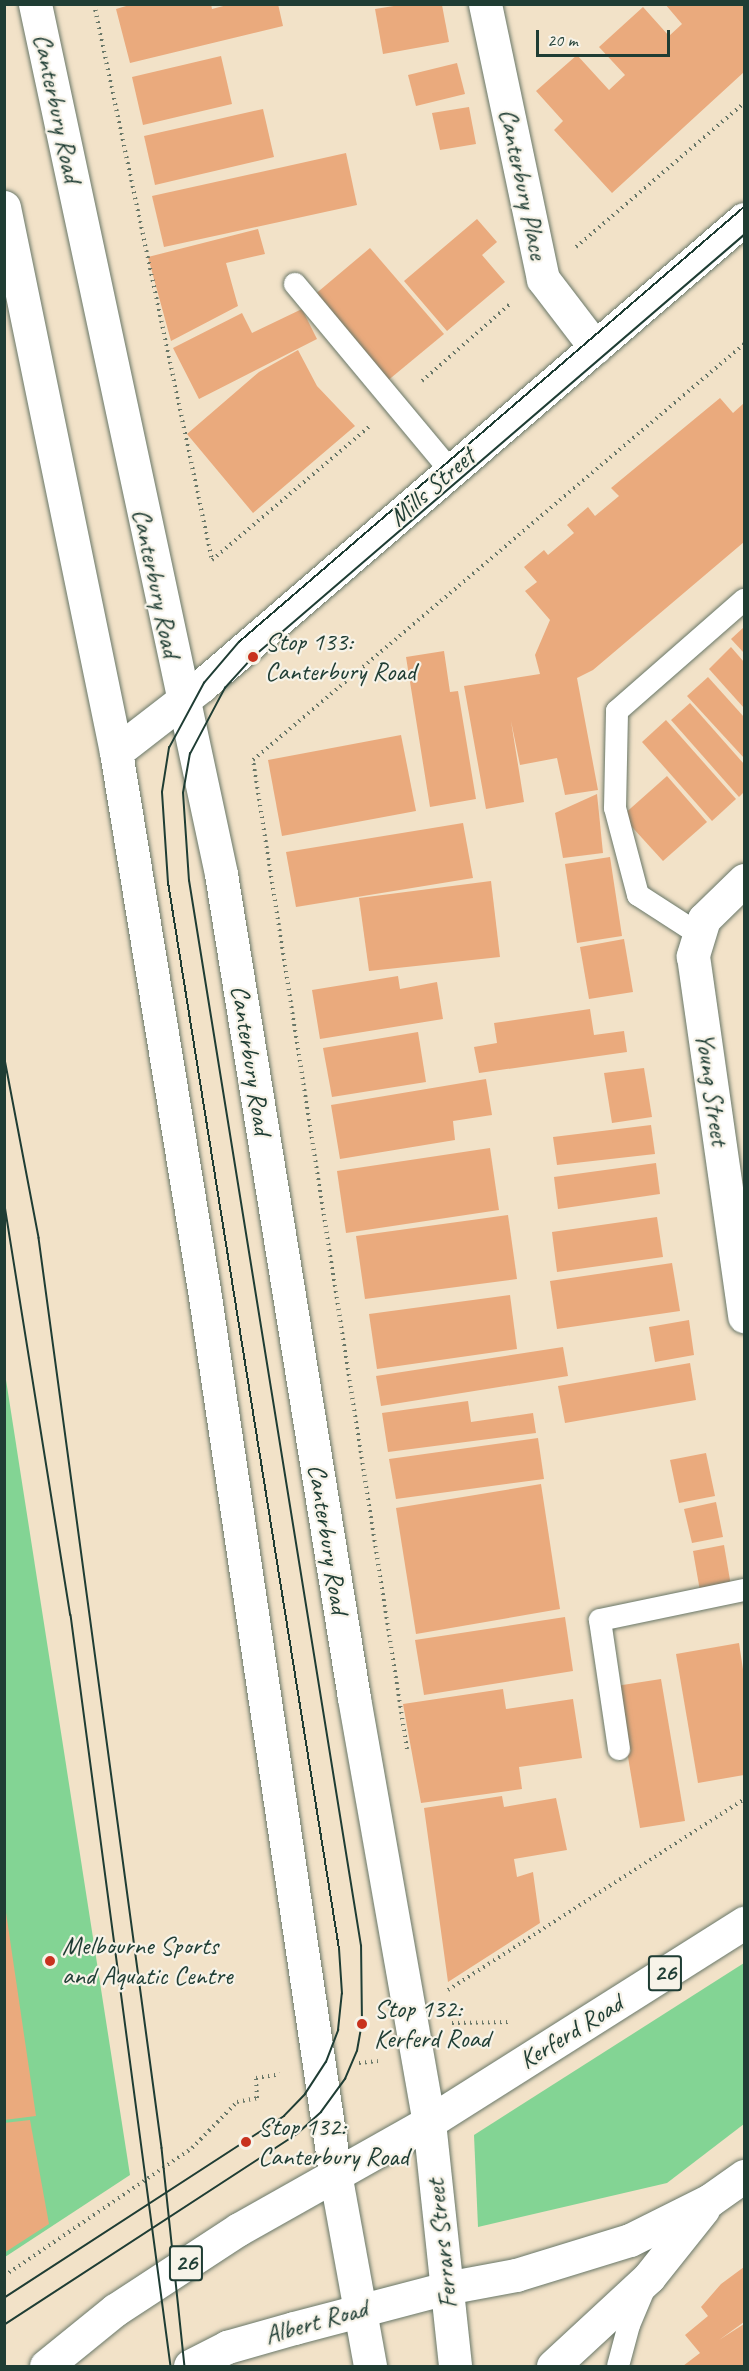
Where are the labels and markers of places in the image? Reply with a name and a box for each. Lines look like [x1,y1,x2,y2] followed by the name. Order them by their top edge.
[265,626,416,688] place label: Stop 133: Canterbury Road
[246,650,260,664] marker: Stop 133: Canterbury Road
[62,1930,232,1991] place label: Melbourne Sports and Aquatic Centre
[43,1954,57,1968] marker: Melbourne Sports and Aquatic Centre
[374,1993,489,2054] place label: Stop 132: Kerferd Road
[355,2017,369,2031] marker: Stop 132: Kerferd Road
[258,2111,409,2172] place label: Stop 132: Canterbury Road
[239,2135,253,2149] marker: Stop 132: Canterbury Road

